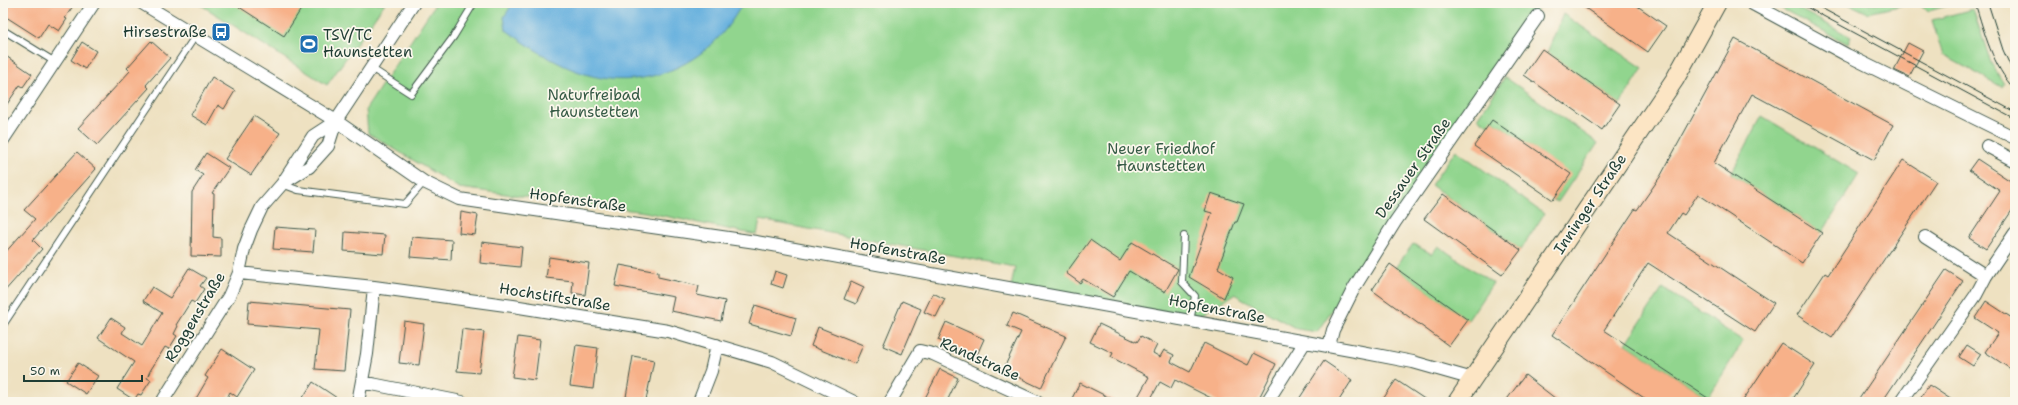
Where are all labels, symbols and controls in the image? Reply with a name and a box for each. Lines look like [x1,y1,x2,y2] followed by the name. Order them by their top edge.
[210,21,232,43] bus stop icon: Hirsestraße
[123,22,207,42] place label: Hirsestraße
[323,25,412,62] place label: TSV/TC Haunstetten
[298,33,320,55] sports icon: TSV/TC Haunstetten
[547,85,641,122] park label: Naturfreibad Haunstetten
[1371,114,1455,222] street label: Dessauer Straße
[1107,139,1216,176] park label: Neuer Friedhof Haunstetten
[1549,150,1631,258] street label: Inninger Straße
[528,183,628,217] street label: Hopfenstraße
[848,233,948,269] street label: Hopfenstraße
[160,268,230,366] street label: Roggenstraße
[498,278,612,316] street label: Hochstiftstraße
[1167,290,1267,328] street label: Hopfenstraße
[937,333,1023,385] street label: Randstraße
[24,357,142,383] scale bar
[30,363,60,379] text: 50 m

